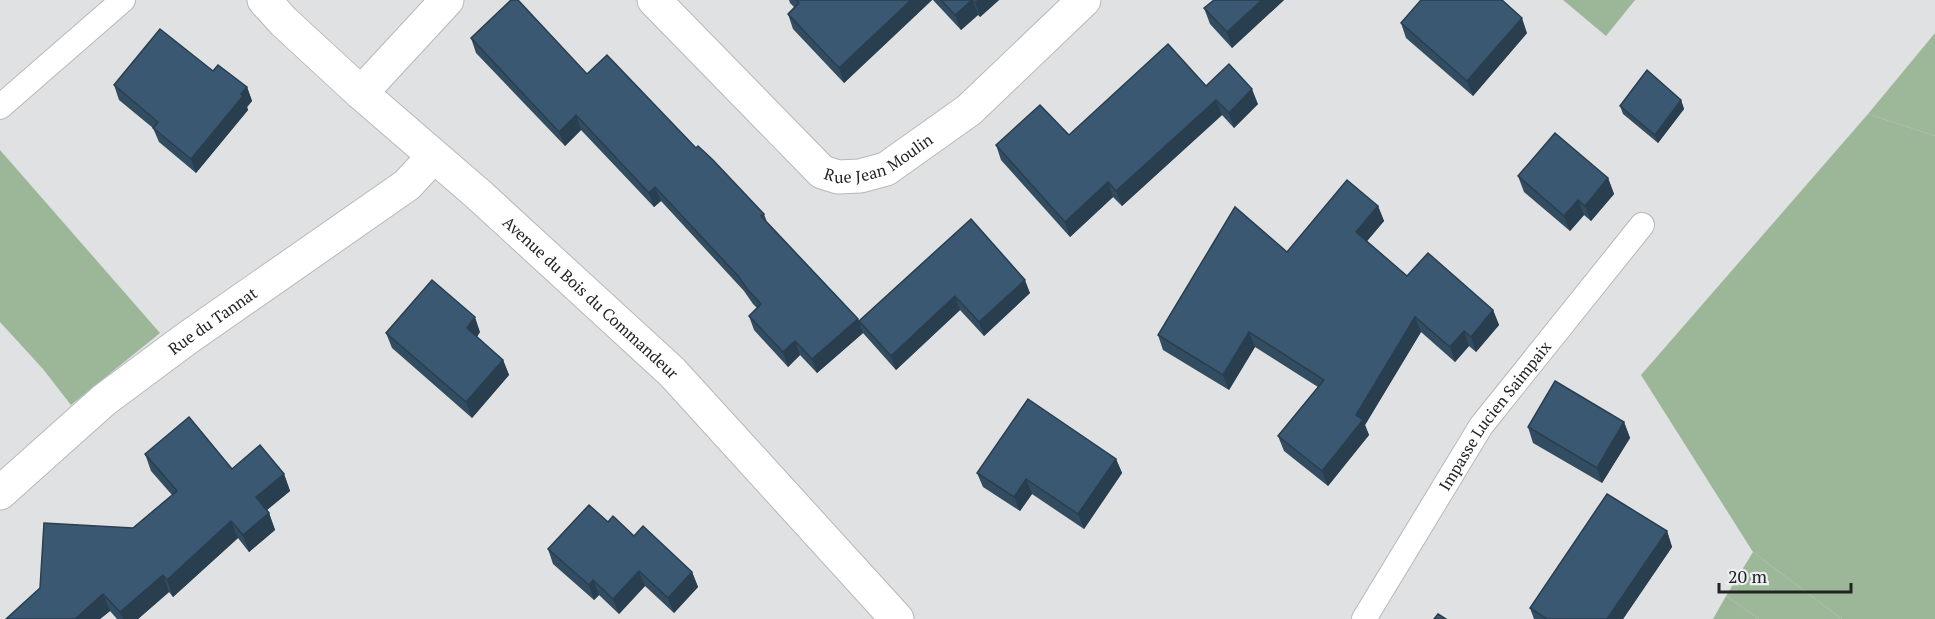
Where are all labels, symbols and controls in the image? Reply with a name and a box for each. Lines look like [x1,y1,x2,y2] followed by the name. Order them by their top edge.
[821,128,937,188] street label: Rue Jean Moulin
[498,211,684,384] street label: Avenue du Bois du Commandeur
[164,282,261,360] street label: Rue du Tannat
[1433,336,1556,495] street label: Impasse Lucien Saimpaix
[1719,556,1851,594] scale bar
[1728,564,1768,588] text: 20 m

